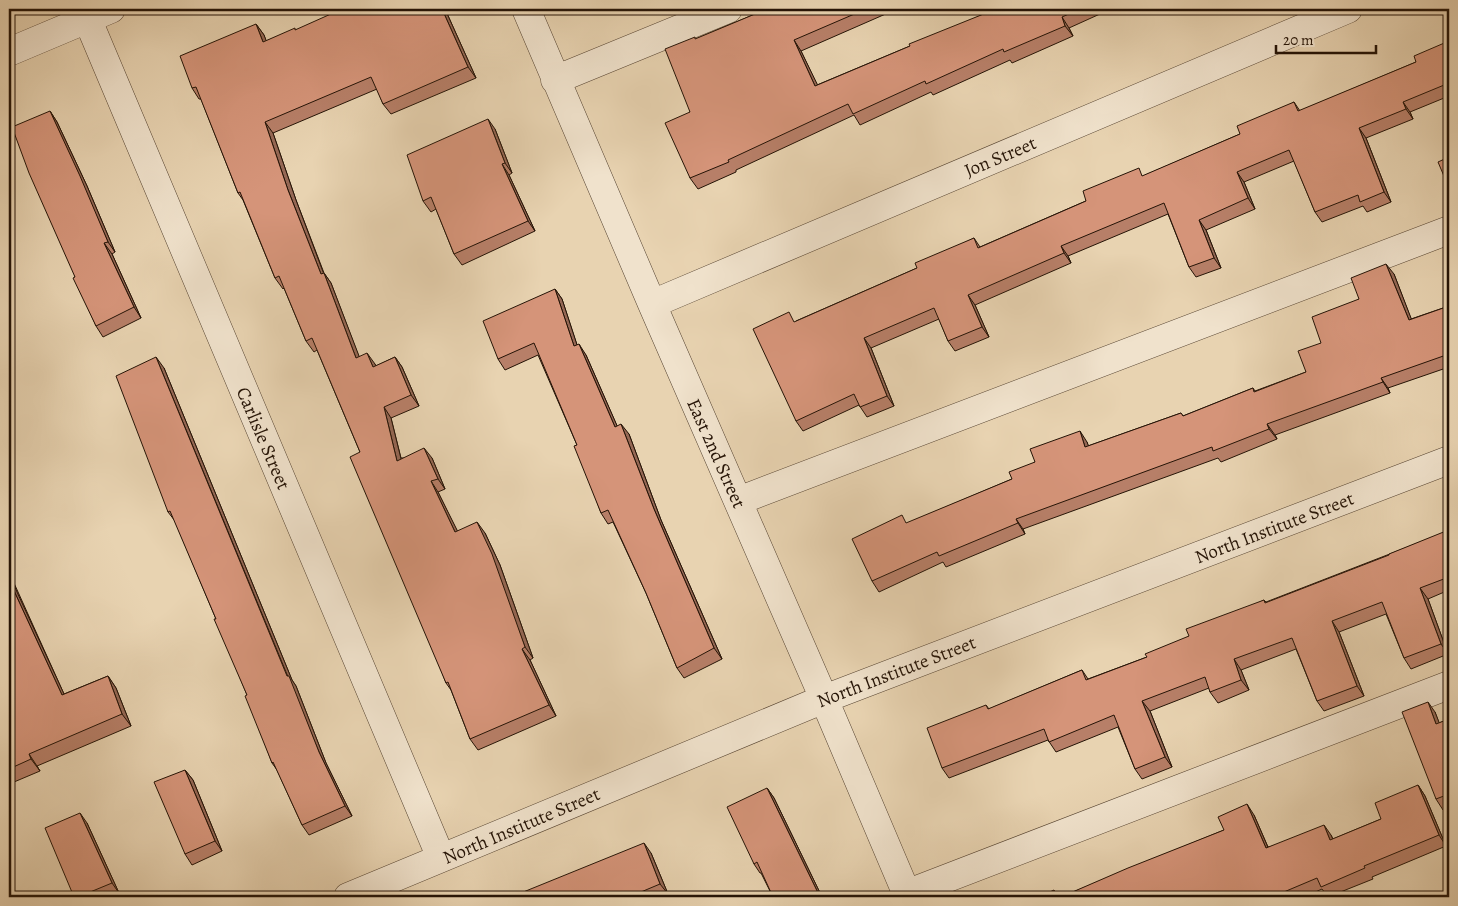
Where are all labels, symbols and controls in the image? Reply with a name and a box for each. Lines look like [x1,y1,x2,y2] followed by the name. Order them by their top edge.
[1276,22,1376,54] scale bar
[1283,30,1314,50] text: 20 m
[960,130,1040,184] street label: Jon Street
[230,383,296,494] street label: Carlisle Street
[680,394,752,512] street label: East 2nd Street
[1191,486,1358,570] street label: North Institute Street
[813,630,980,714] street label: North Institute Street
[439,781,604,871] street label: North Institute Street

